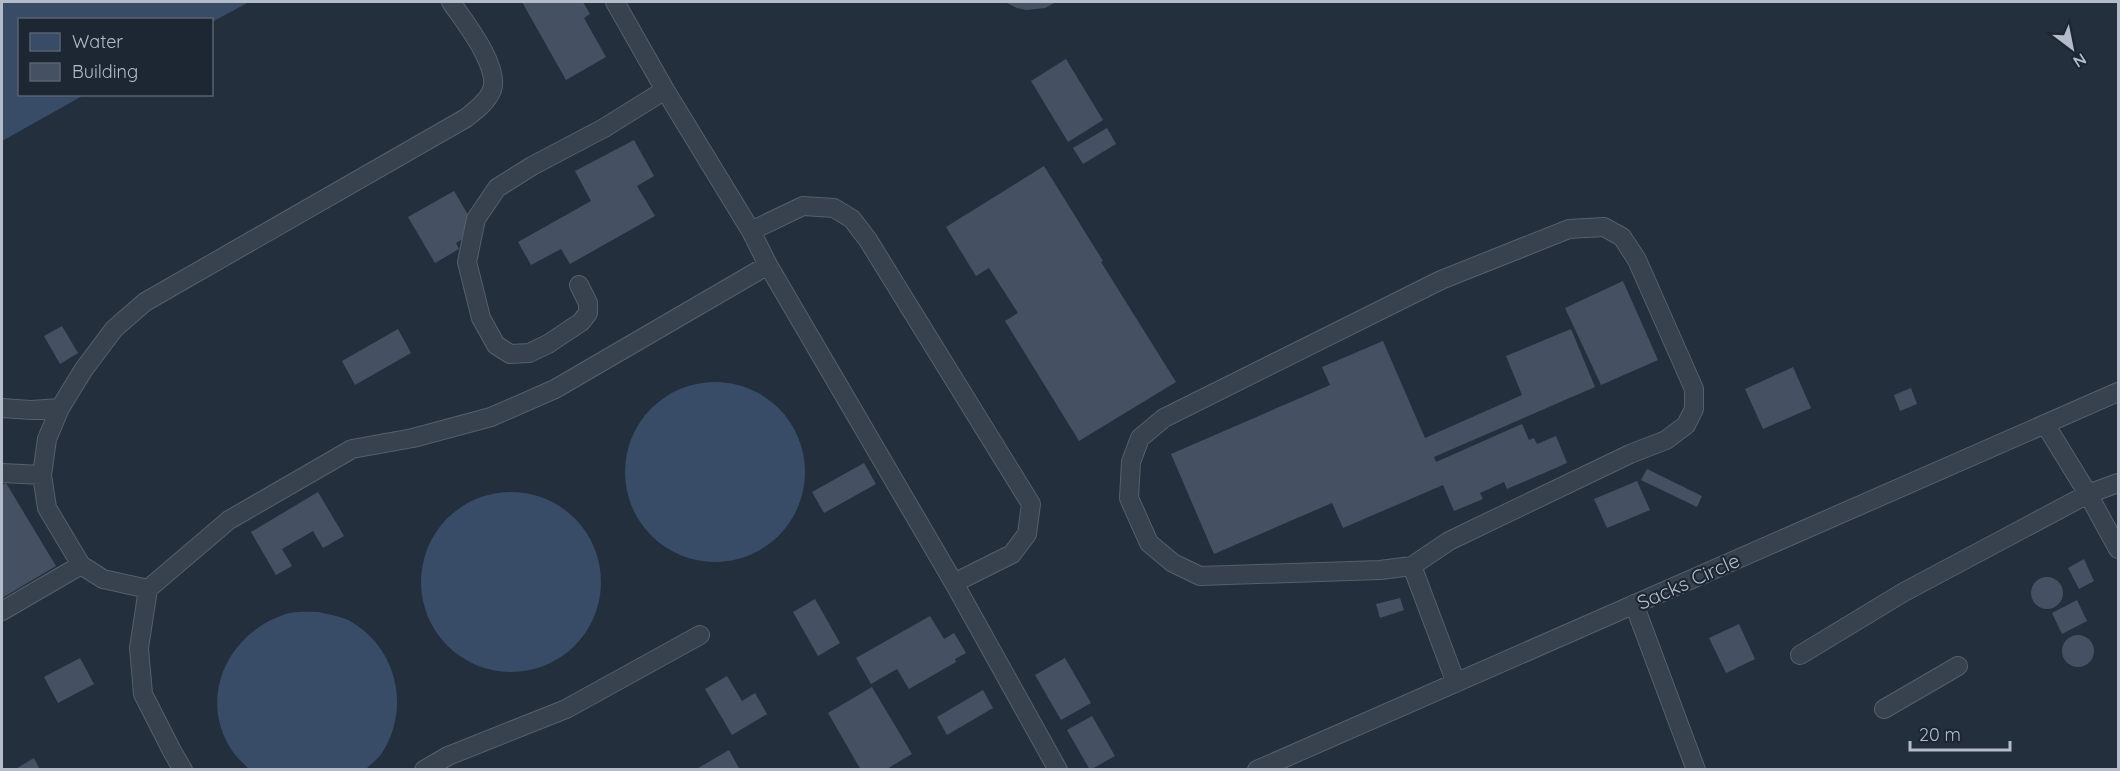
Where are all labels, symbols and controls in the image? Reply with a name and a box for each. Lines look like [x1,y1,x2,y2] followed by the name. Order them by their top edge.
[18,18,213,96] legend
[2042,18,2102,78] north arrow
[72,30,123,53] text: Water
[2070,49,2090,72] text: N
[72,60,138,83] text: Building
[1633,547,1743,615] street label: Sacks Circle
[1910,714,2010,752] scale bar
[1919,723,1961,746] text: 20 m

